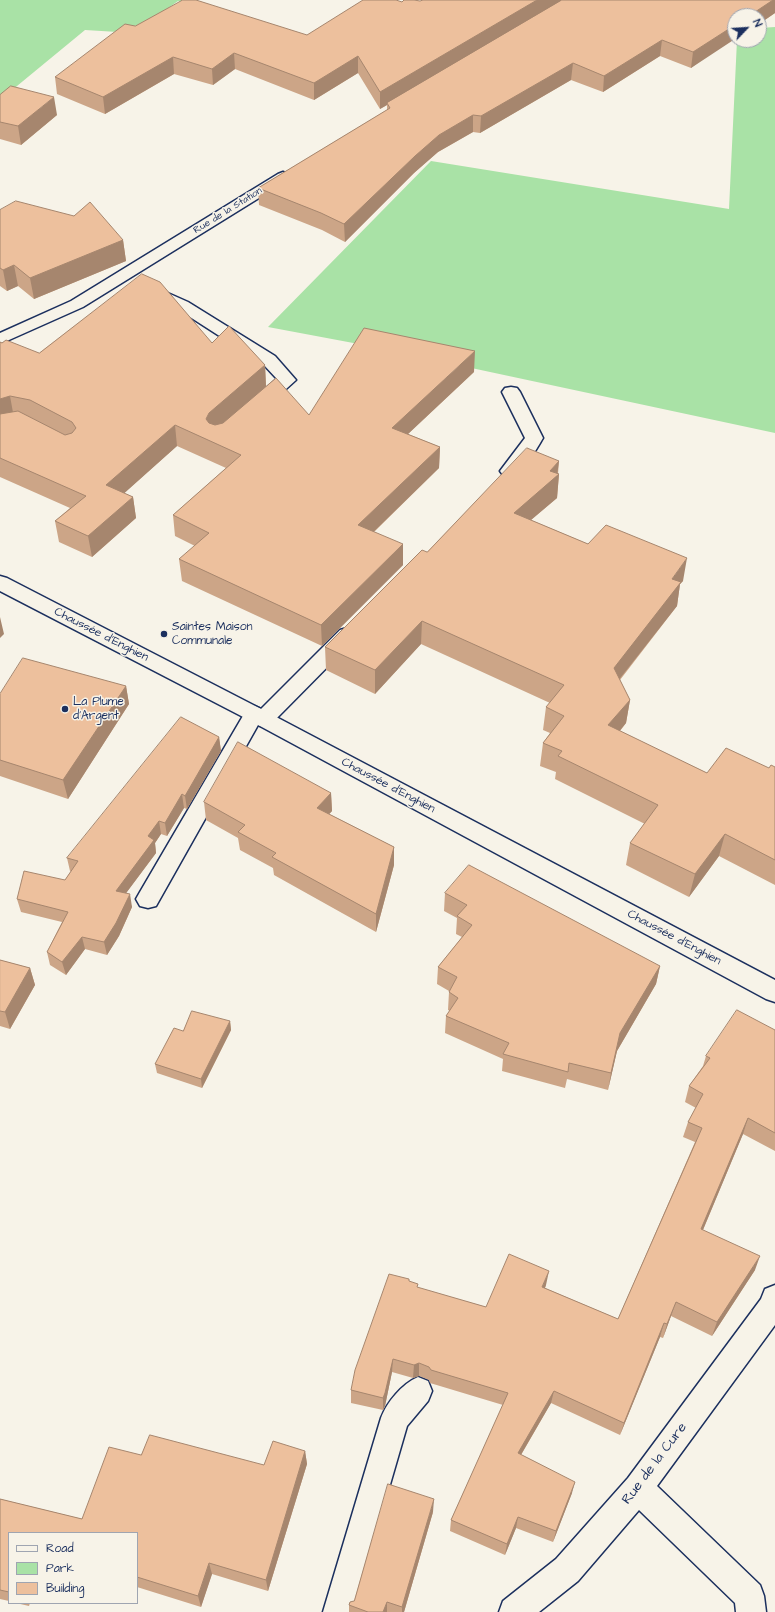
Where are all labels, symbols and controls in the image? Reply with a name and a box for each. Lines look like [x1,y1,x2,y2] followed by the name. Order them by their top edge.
[727,8,767,48] north arrow
[749,17,766,29] text: N
[192,185,264,237] street label: Rue de la Station
[51,605,151,665] street label: Chaussée d'Enghien
[172,620,252,648] place label: Saintes Maison Communale
[159,629,169,639] marker: Saintes Maison Communale
[73,695,124,723] place label: La Plume d'Argent
[60,704,70,714] marker: La Plume d'Argent
[339,755,437,817] street label: Chaussée d'Enghien
[625,907,723,969] street label: Chaussée d'Enghien
[619,1420,691,1508] street label: Rue de la Cure
[8,1532,138,1604] legend
[46,1540,74,1557] text: Road
[46,1560,74,1577] text: Park
[46,1580,84,1597] text: Building

